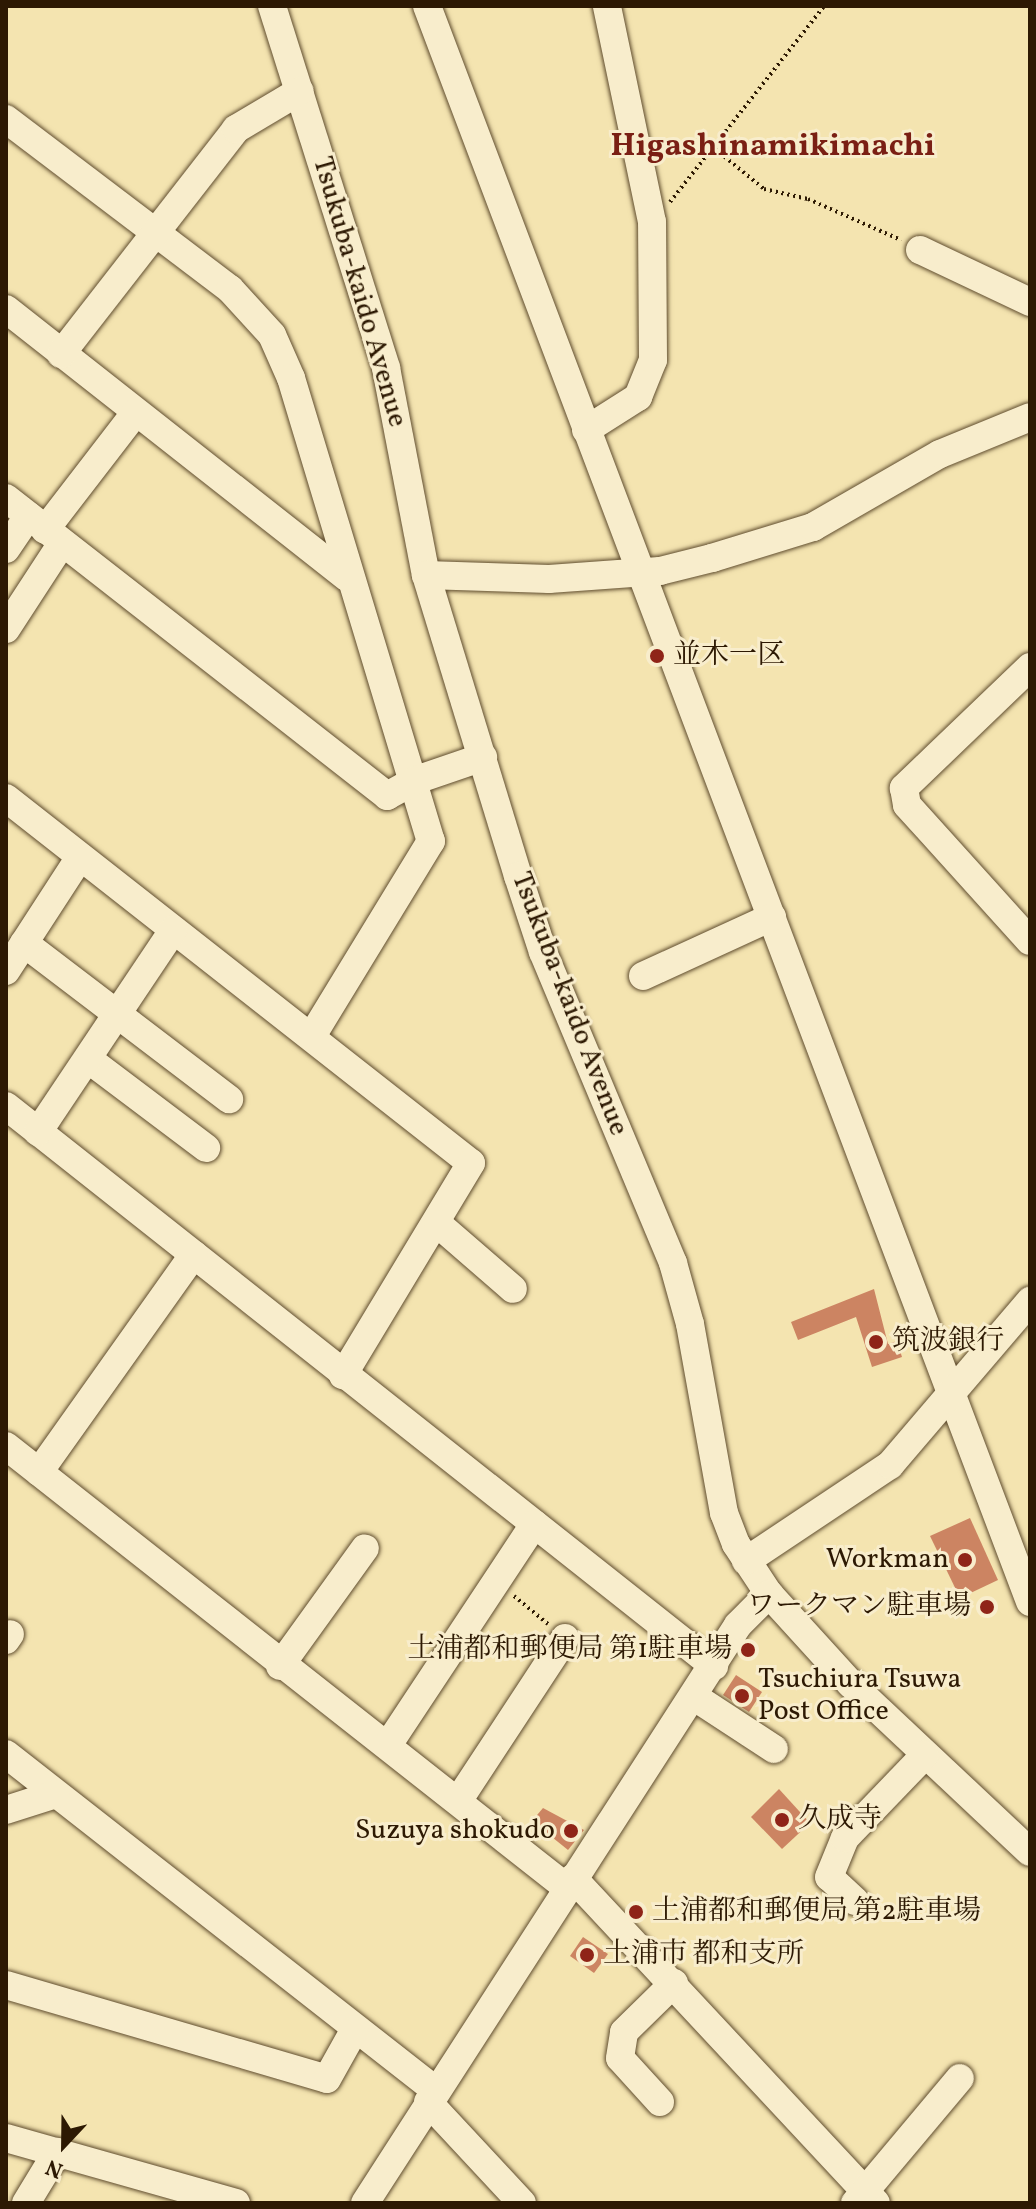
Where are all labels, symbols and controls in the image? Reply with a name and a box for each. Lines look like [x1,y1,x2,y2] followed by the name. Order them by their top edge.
[611,128,935,166] district label: Higashinamikimachi
[304,153,414,431] street label: Tsukuba-kaido Avenue
[673,639,785,673] place label: 並木一区
[648,647,666,665] marker: 並木一区
[503,868,635,1140] street label: Tsukuba-kaido Avenue
[892,1325,1004,1359] place label: 筑波銀行
[867,1333,885,1351] marker: 筑波銀行
[826,1543,949,1577] place label: Workman
[956,1551,974,1569] marker: Workman
[747,1590,971,1624] place label: ワークマン駐車場
[978,1598,996,1616] marker: ワークマン駐車場
[408,1633,732,1667] place label: 土浦都和郵便局 第1駐車場
[739,1641,757,1659] marker: 土浦都和郵便局 第1駐車場
[758,1663,962,1729] place label: Tsuchiura Tsuwa Post Office
[733,1687,751,1705] marker: Tsuchiura Tsuwa Post Office
[798,1803,882,1837] place label: 久成寺
[773,1811,791,1829] marker: 久成寺
[355,1814,555,1848] place label: Suzuya shokudo
[562,1822,580,1840] marker: Suzuya shokudo
[652,1895,981,1929] place label: 土浦都和郵便局 第2駐車場
[627,1903,645,1921] marker: 土浦都和郵便局 第2駐車場
[603,1938,805,1972] place label: 土浦市 都和支所
[578,1946,596,1964] marker: 土浦市 都和支所
[24,2105,104,2185] north arrow
[42,2150,68,2185] text: N

